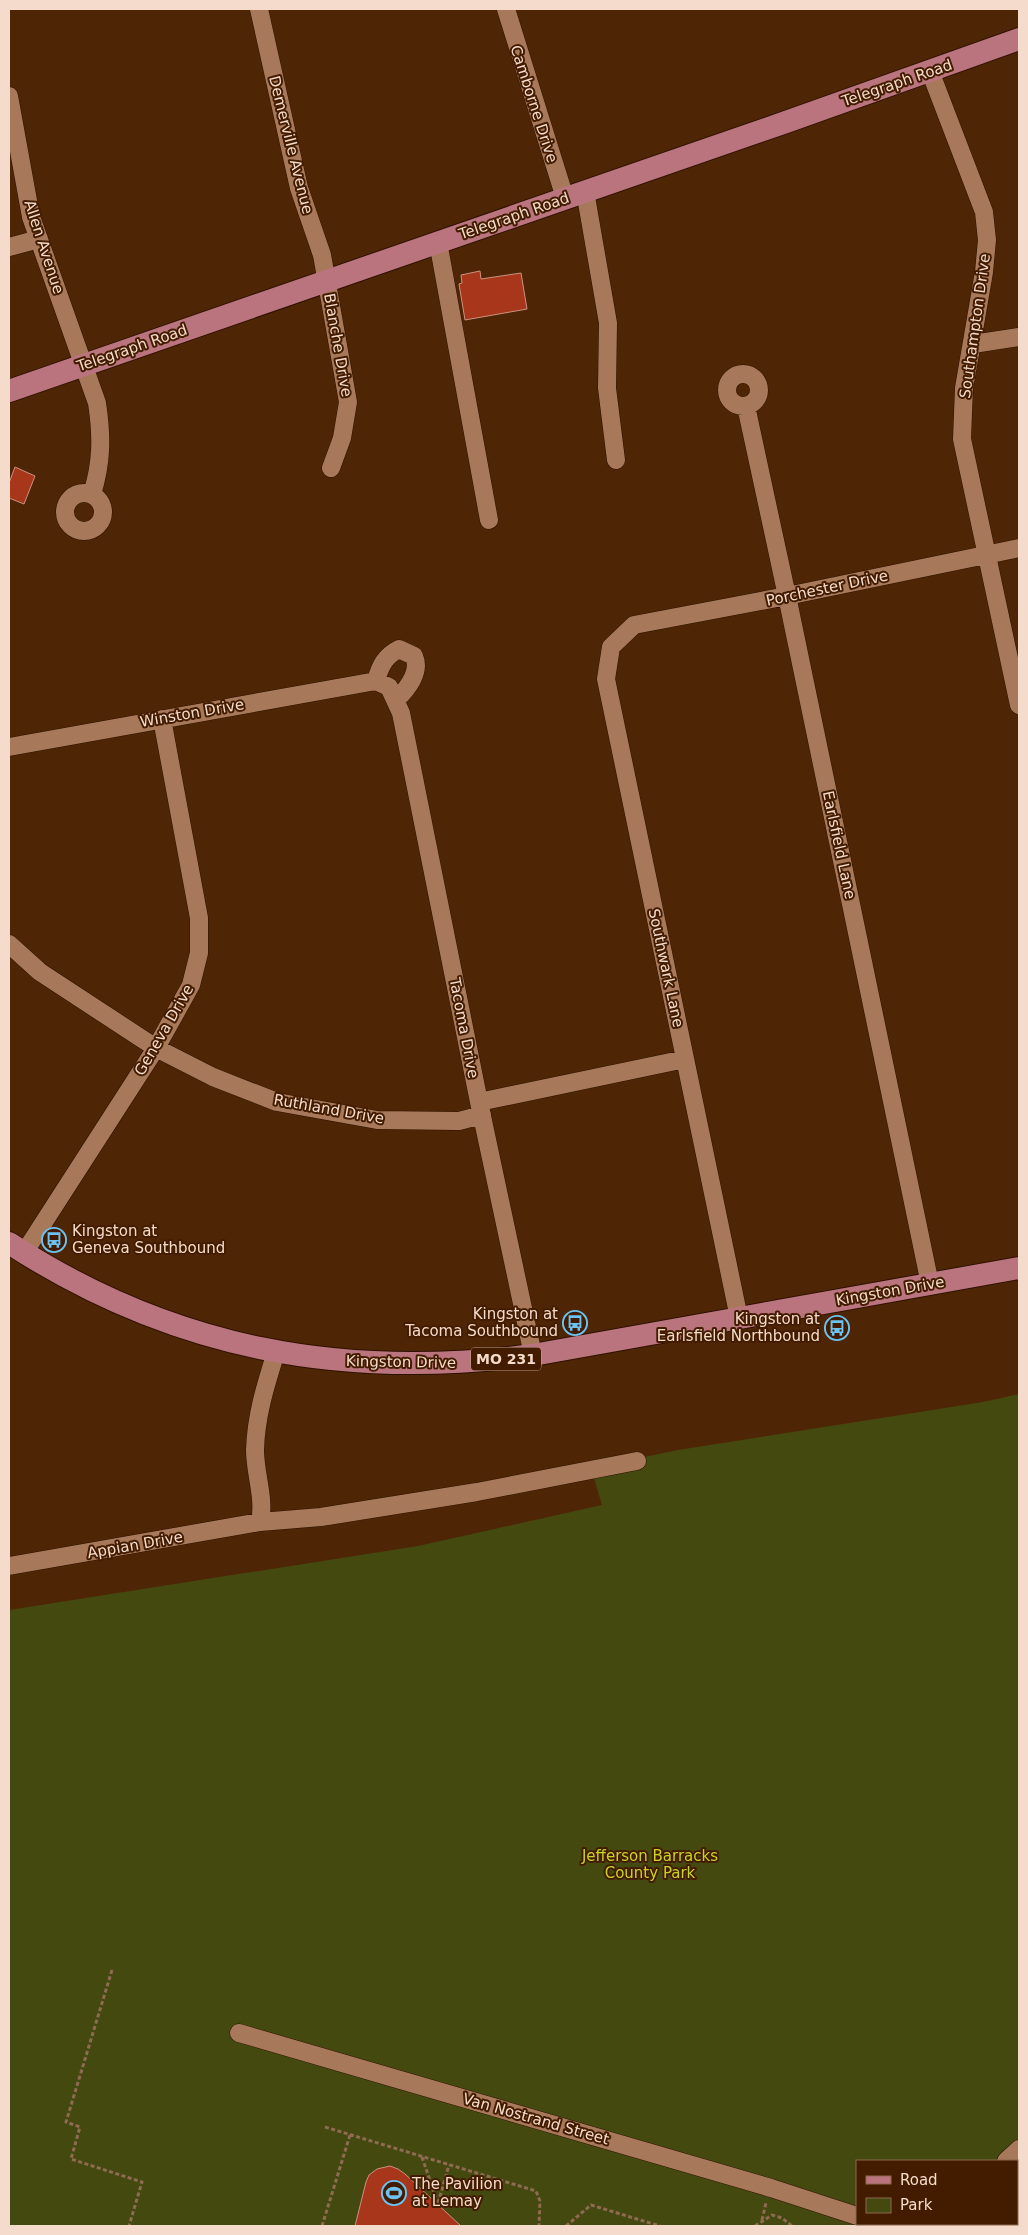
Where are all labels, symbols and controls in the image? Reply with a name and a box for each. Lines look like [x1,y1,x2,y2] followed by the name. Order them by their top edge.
[507,43,561,165] street label: Camborne Drive
[838,56,955,111] street label: Telegraph Road
[265,74,317,216] street label: Demerville Avenue
[455,189,572,244] street label: Telegraph Road
[20,198,68,296] street label: Allen Avenue
[956,252,994,400] street label: Southampton Drive
[320,292,356,398] street label: Blanche Drive
[73,321,190,376] street label: Telegraph Road
[764,566,890,610] street label: Porchester Drive
[139,695,245,731] street label: Winston Drive
[819,789,859,901] street label: Earlsfield Lane
[645,907,687,1029] street label: Southwark Lane
[445,975,483,1080] street label: Tacoma Drive
[131,981,197,1079] street label: Geneva Drive
[272,1090,386,1128] street label: Ruthland Drive
[72,1222,225,1257] place label: Kingston at Geneva Southbound
[41,1227,67,1253] bus stop icon: Kingston at Geneva Southbound
[834,1273,946,1309] street label: Kingston Drive
[404,1305,558,1340] place label: Kingston at Tacoma Southbound
[562,1310,588,1336] bus stop icon: Kingston at Tacoma Southbound
[657,1310,820,1345] place label: Kingston at Earlsfield Northbound
[824,1315,850,1341] bus stop icon: Kingston at Earlsfield Northbound
[471,1348,541,1370] road number: MO 231
[346,1352,456,1372] street label: Kingston Drive
[86,1528,184,1562] street label: Appian Drive
[581,1847,718,1882] park label: Jefferson Barracks County Park
[461,2089,611,2149] street label: Van Nostrand Street
[856,2160,1018,2225] legend
[900,2171,938,2189] text: Road
[411,2175,502,2210] place label: The Pavilion at Lemay
[381,2180,407,2206] sports icon: The Pavilion at Lemay
[900,2196,933,2214] text: Park

